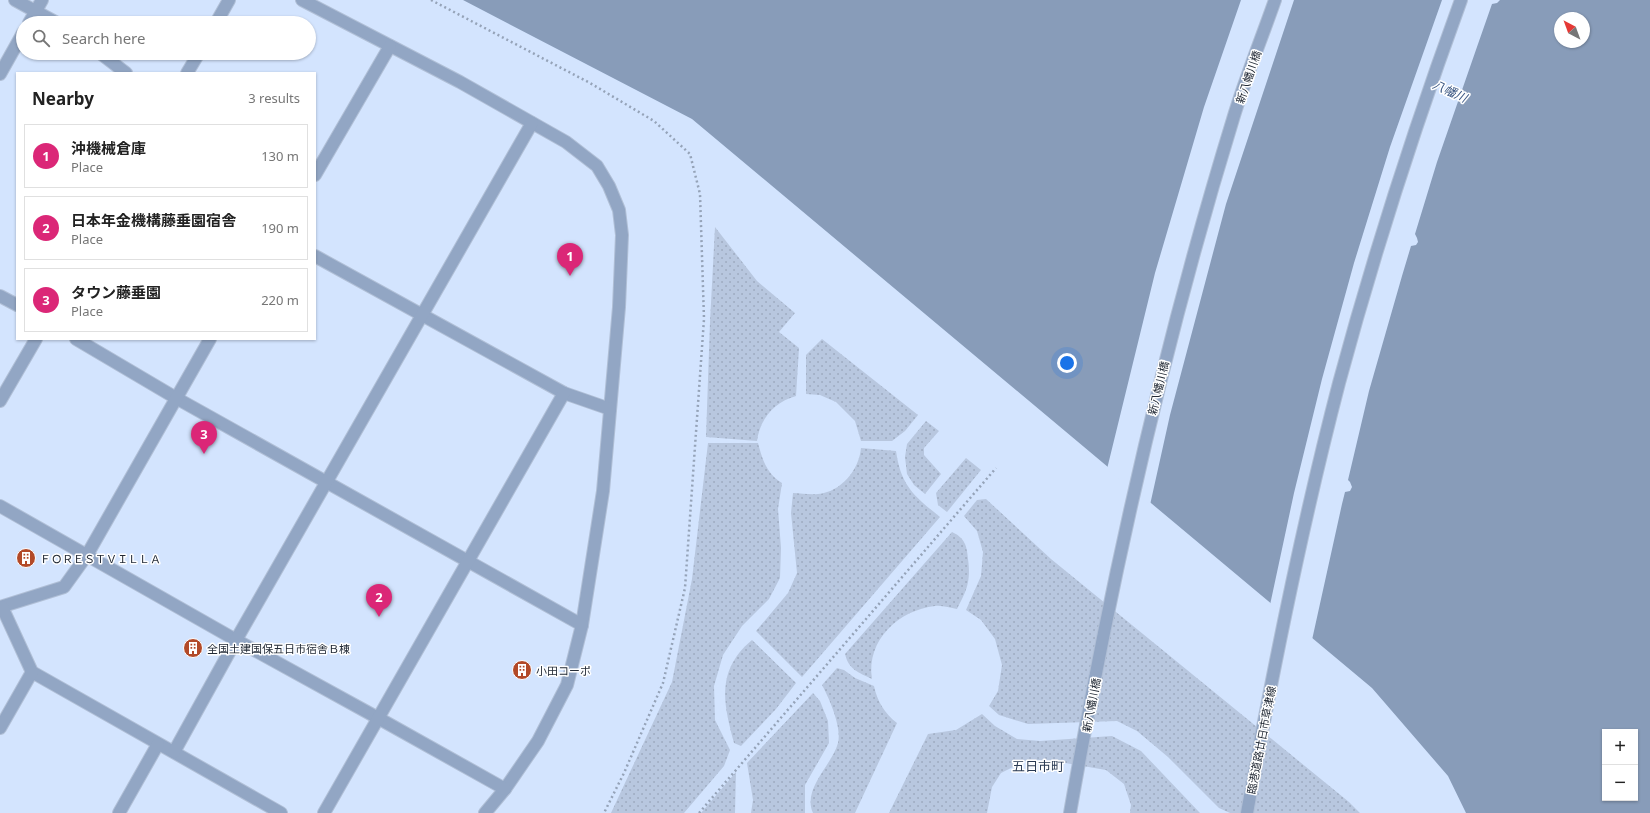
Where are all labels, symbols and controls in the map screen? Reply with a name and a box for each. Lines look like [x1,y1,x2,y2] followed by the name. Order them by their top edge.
[1554,12,1590,48] north arrow
[16,16,316,60] search box
[30,27,52,49] icon: search
[62,28,145,48] text: Search here
[1232,49,1264,105] street label: 新八幡川橋
[1430,76,1472,107] water label: 八幡川
[32,87,94,110] text: Nearby
[248,89,300,107] text: 3 results
[71,138,146,158] text: 沖機械倉庫
[42,147,50,165] text: 1
[261,147,299,165] text: 130 m
[71,158,103,176] text: Place
[71,210,236,230] text: 日本年金機構藤垂園宿舎
[42,219,50,237] text: 2
[261,219,299,237] text: 190 m
[71,230,103,248] text: Place
[557,243,583,276] pin: 1
[71,282,161,302] text: タウン藤垂園
[42,291,50,309] text: 3
[261,291,299,309] text: 220 m
[71,302,103,320] text: Place
[1057,353,1077,373] your location
[1144,360,1172,416] street label: 新八幡川橋
[191,421,217,454] pin: 3
[15,547,37,569] building icon: ＦＯＲＥＳＴＶＩＬＬＡ
[40,551,161,566] place label: ＦＯＲＥＳＴＶＩＬＬＡ
[366,584,392,617] pin: 2
[182,637,204,659] building icon: 全国土建国保五日市宿舎Ｂ棟
[207,641,350,656] place label: 全国土建国保五日市宿舎Ｂ棟
[511,659,533,681] building icon: 小田コーポ
[536,663,591,678] place label: 小田コーポ
[1078,677,1104,733] street label: 新八幡川橋
[1243,685,1279,795] street label: 臨港道路廿日市草津線
[1602,729,1638,801] map controls
[1602,729,1638,765] button: +
[1012,757,1064,775] district label: 五日市町
[1602,765,1638,801] button: −

